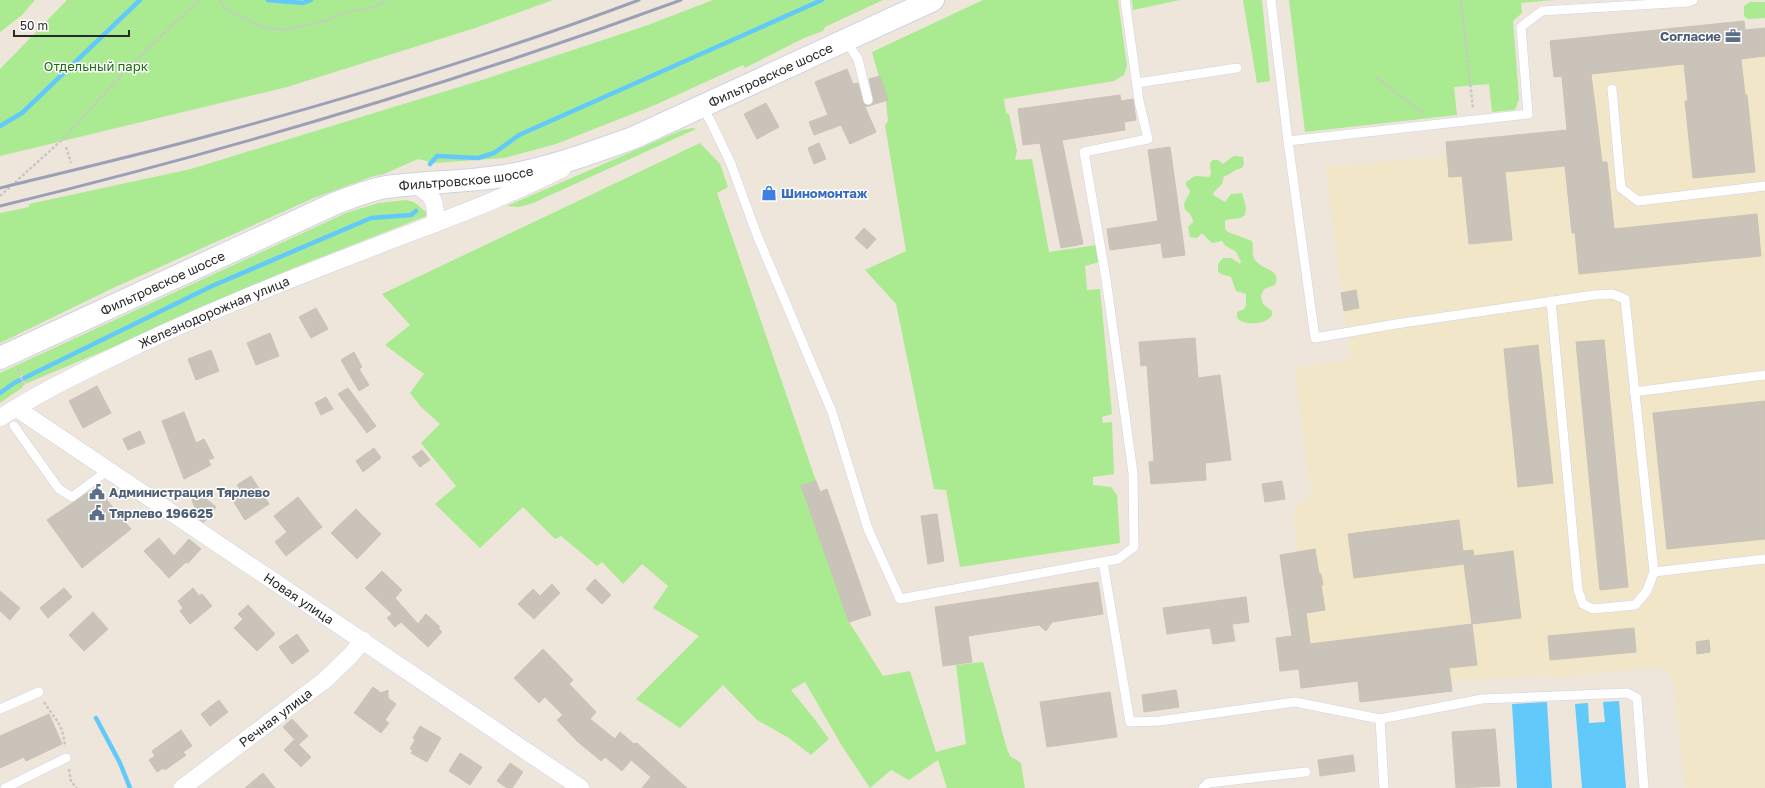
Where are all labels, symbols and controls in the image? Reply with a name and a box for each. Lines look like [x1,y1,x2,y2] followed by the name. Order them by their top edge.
[14,12,129,38] scale bar
[20,18,48,33] text: 50 m
[1724,27,1742,45] office icon: Согласие
[1660,28,1721,44] place label: Согласие
[705,39,835,110] street label: Фильтровское шоссе
[44,58,149,74] park label: Отдельный парк
[398,162,535,193] street label: Фильтровское шоссе
[760,184,778,202] shop icon: Шиномонтаж
[781,185,868,201] place label: Шиномонтаж
[98,247,227,319] street label: Фильтровское шоссе
[136,273,292,352] street label: Железнодорожная улица
[88,483,106,501] public building icon: Администрация Тярлево
[109,484,270,500] place label: Администрация Тярлево
[88,504,106,522] public building icon: Тярлево 196625
[109,505,213,521] place label: Тярлево 196625
[261,569,337,628] street label: Новая улица
[236,685,315,750] street label: Речная улица

